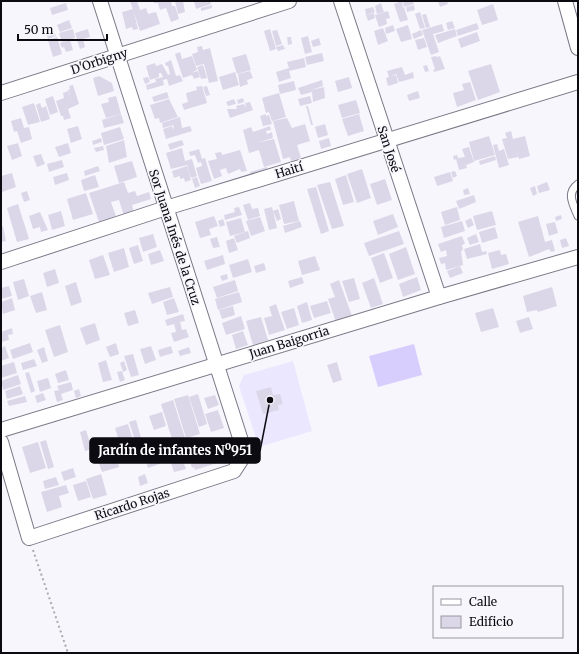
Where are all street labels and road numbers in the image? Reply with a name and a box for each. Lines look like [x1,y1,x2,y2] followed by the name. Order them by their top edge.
[69,45,129,77] street label: D'Orbigny
[374,124,404,174] street label: San José
[273,158,306,181] street label: Haití
[146,167,204,307] street label: Sor Juana Inés de la Cruz
[246,323,331,362] street label: Juan Baigorria
[93,485,172,523] street label: Ricardo Rojas

